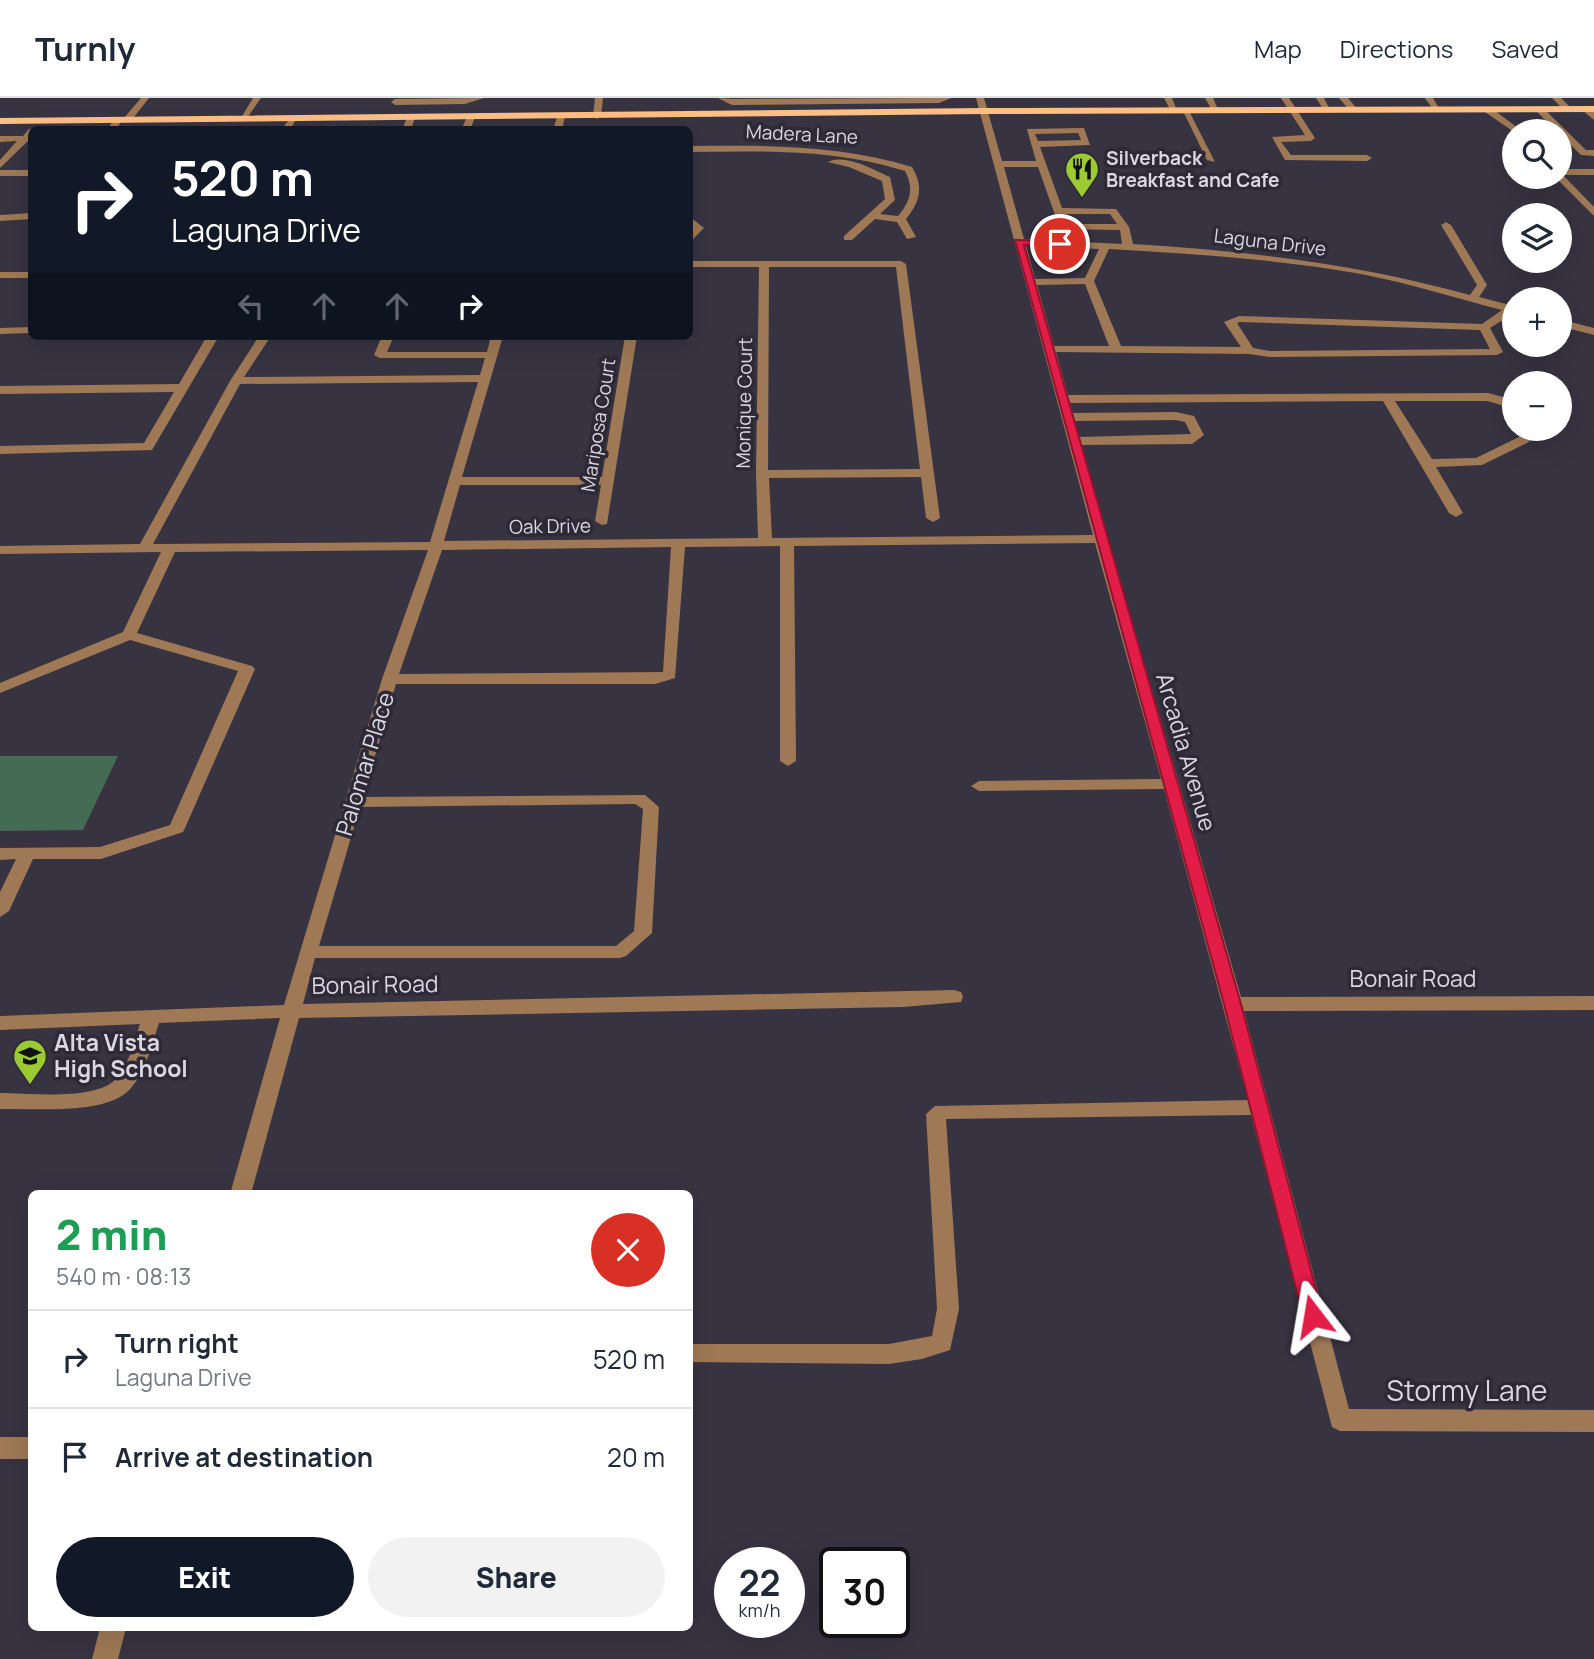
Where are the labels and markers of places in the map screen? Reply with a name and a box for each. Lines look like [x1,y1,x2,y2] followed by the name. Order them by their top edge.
[1106,145,1279,193] place label: Silverback Breakfast and Cafe
[1063,150,1101,199] restaurant icon: Silverback Breakfast and Cafe
[1030,214,1090,274] pin
[54,1026,188,1084] place label: Alta Vista High School
[11,1037,49,1086] school or university icon: Alta Vista High School

